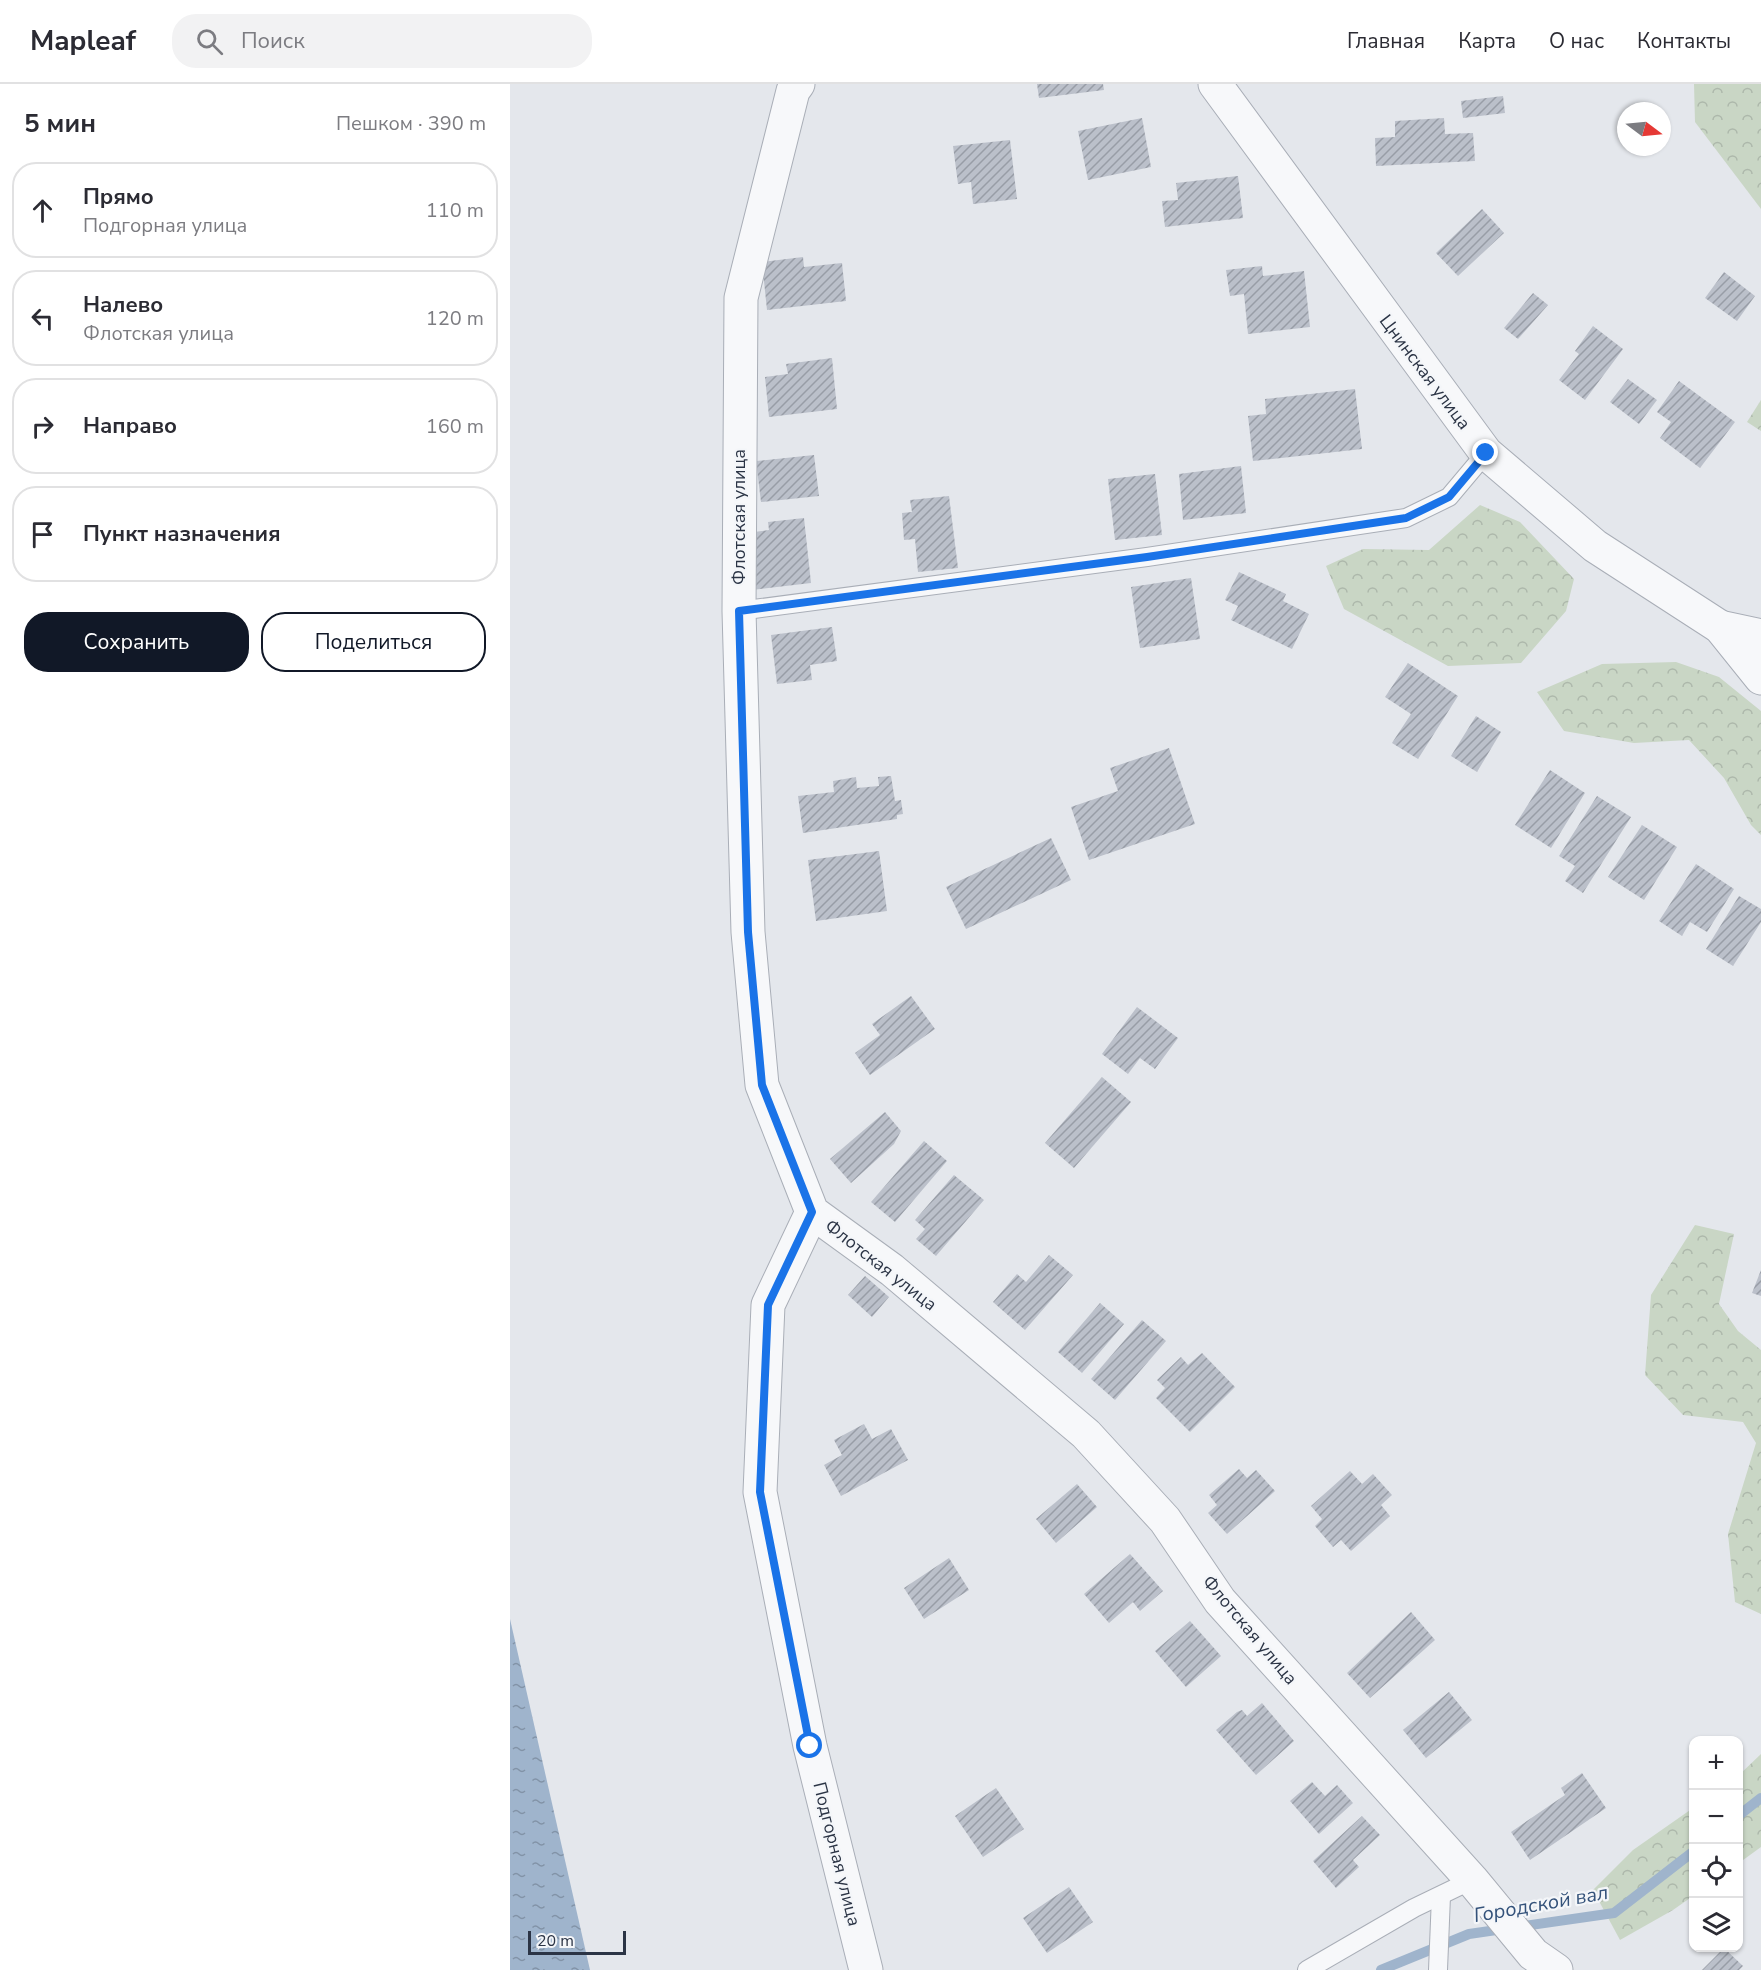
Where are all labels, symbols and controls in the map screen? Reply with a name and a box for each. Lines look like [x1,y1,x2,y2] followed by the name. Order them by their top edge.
[172,14,592,68] search box
[30,22,136,60] text: Mapleaf
[193,25,226,58] icon: search
[241,26,305,56] text: Поиск
[1347,27,1425,55] text: Главная
[1458,27,1516,55] text: Карта
[1549,27,1604,55] text: О нас
[1637,27,1731,55] text: Контакты
[1617,102,1671,156] north arrow
[24,106,96,141] text: 5 мин
[336,110,486,137] text: Пешком · 390 m
[83,182,154,212] text: Прямо
[26,194,59,227] icon: ahead
[426,197,484,224] text: 110 m
[83,212,247,239] text: Подгорная улица
[83,290,163,320] text: Налево
[26,302,59,335] icon: left
[426,305,484,332] text: 120 m
[1374,310,1476,434] street label: Цнинская улица
[83,320,234,347] text: Флотская улица
[26,410,59,443] icon: right
[83,411,177,441] text: Направо
[426,413,484,440] text: 160 m
[1472,439,1498,465] route end
[727,449,751,585] street label: Флотская улица
[26,518,59,551] icon: arrive
[83,519,281,549] text: Пункт назначения
[24,612,249,672] button: Сохранить
[261,612,486,672] button: Поделиться
[820,1214,942,1316] street label: Флотская улица
[1197,1570,1303,1690] street label: Флотская улица
[796,1732,822,1758] route start
[1689,1736,1743,1952] map controls
[1689,1736,1743,1790] button: +
[807,1779,867,1929] street label: Подгорная улица
[1689,1790,1743,1844] button: −
[1689,1844,1743,1898] button: locate
[1472,1879,1610,1929] water label: Городской вал
[1689,1898,1743,1952] button: layers
[528,1928,626,1956] scale bar
[537,1930,574,1952] text: 20 m

